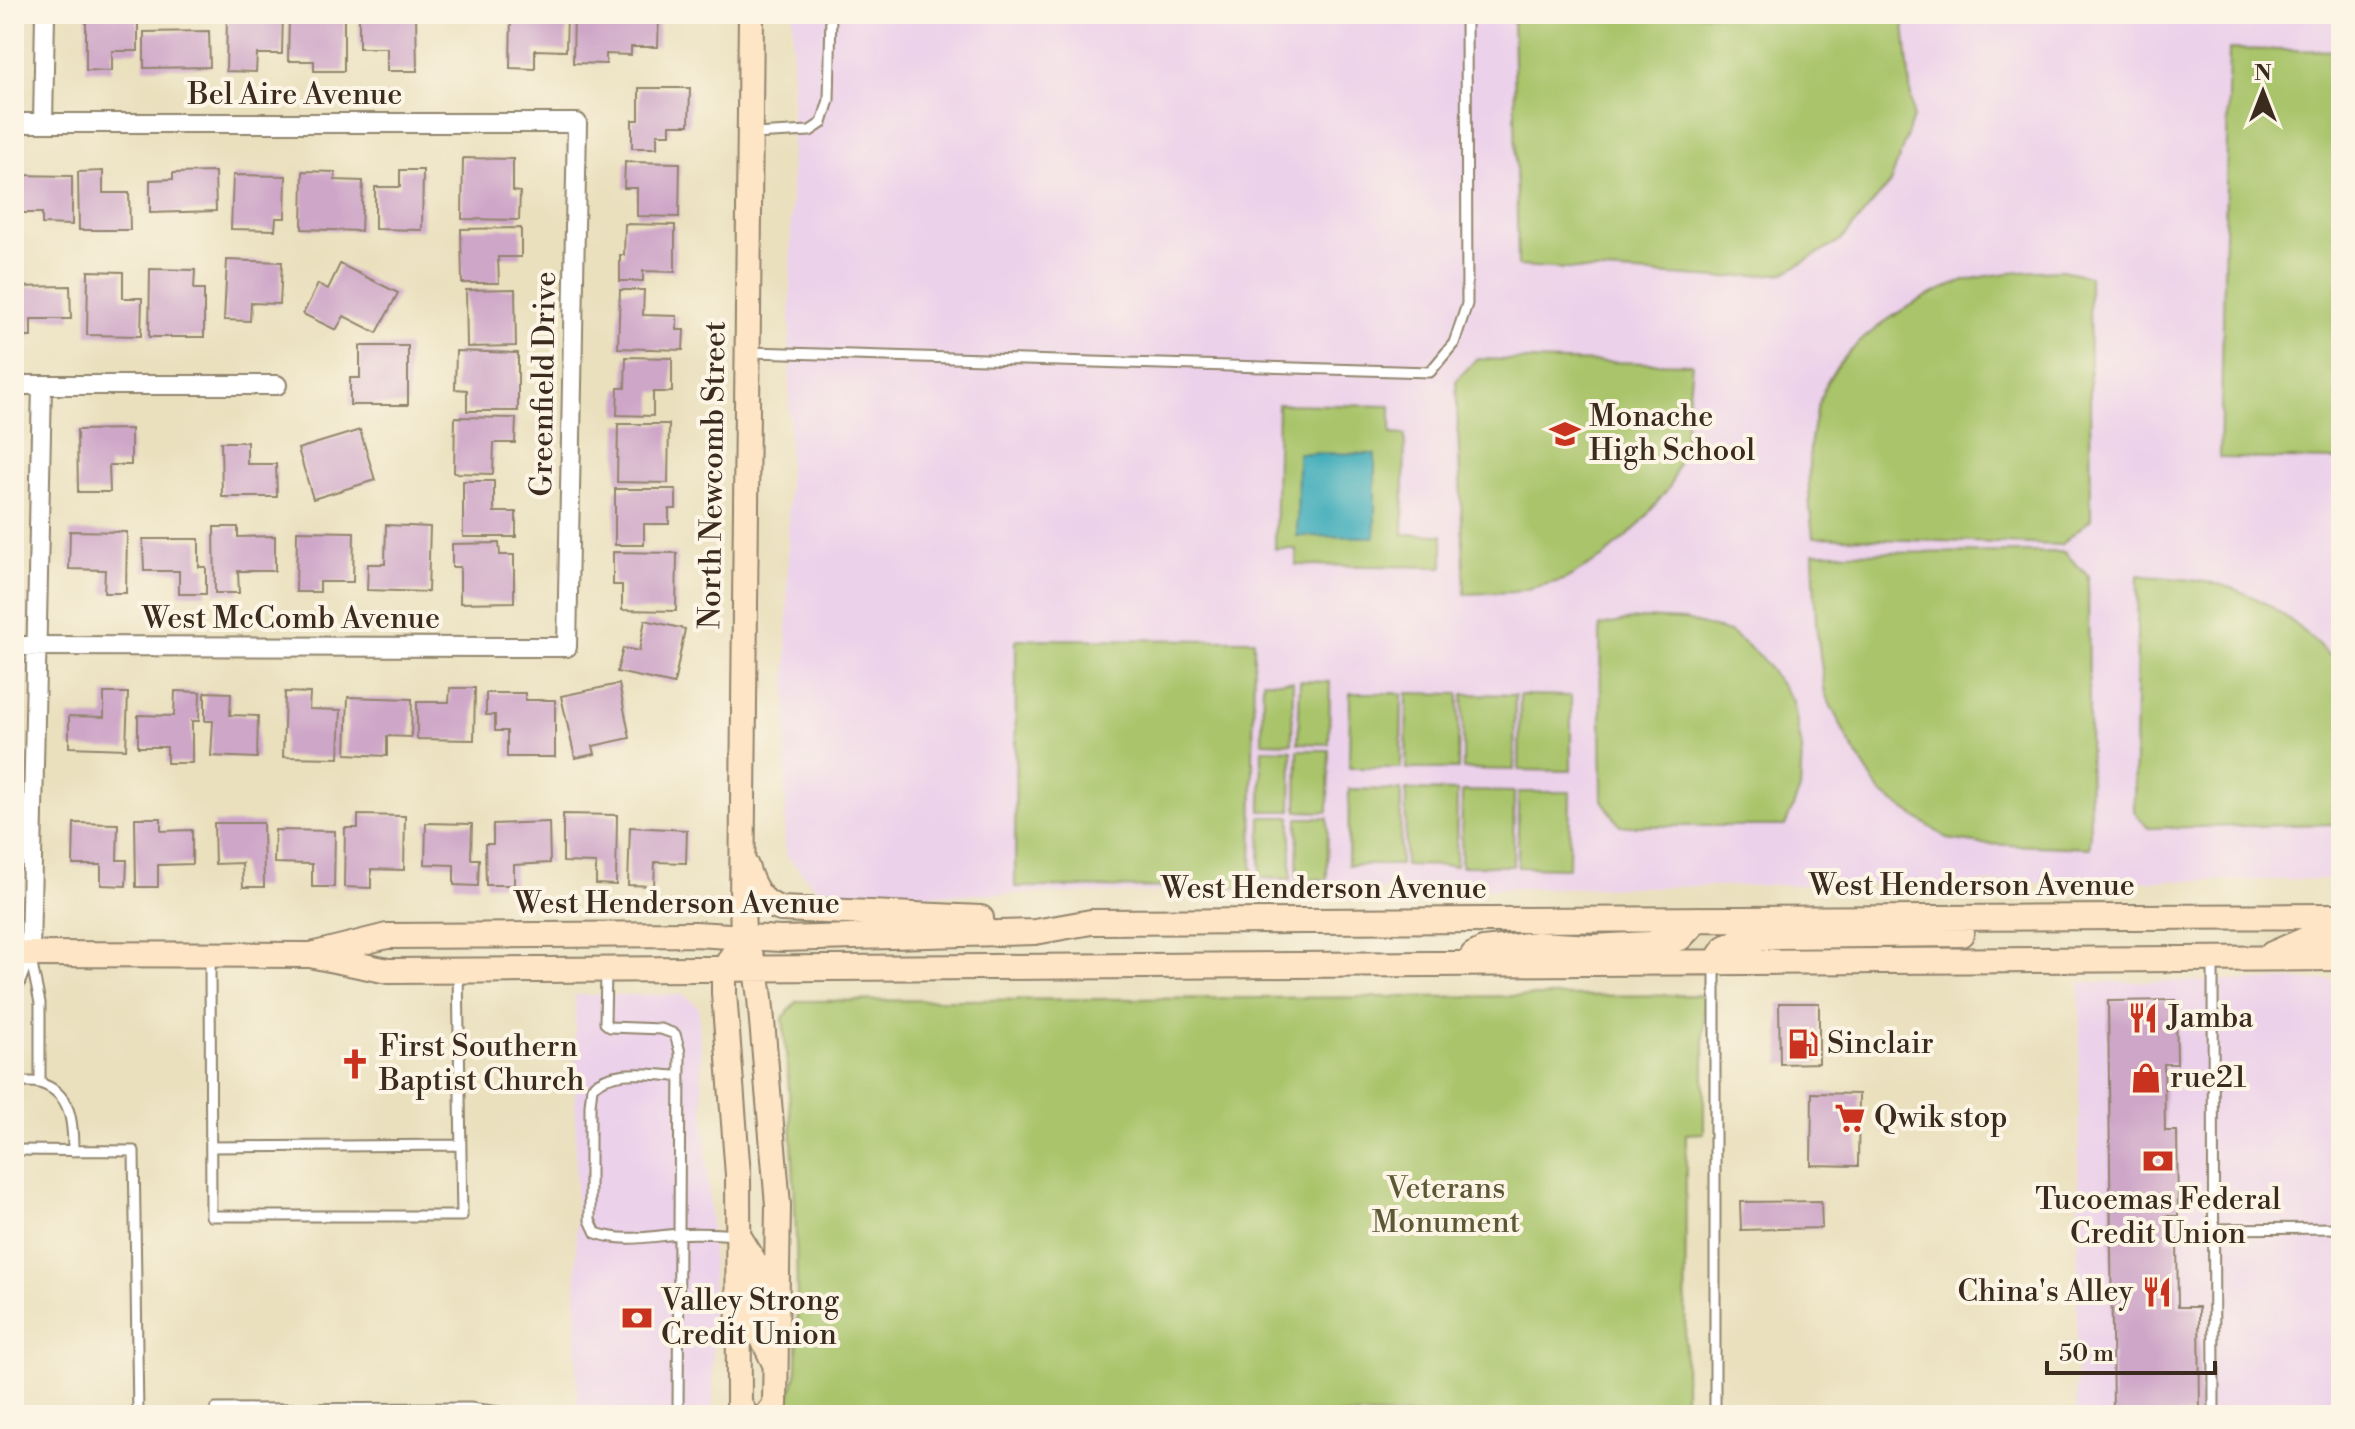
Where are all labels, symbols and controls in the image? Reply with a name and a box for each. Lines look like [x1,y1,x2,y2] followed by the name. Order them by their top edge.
[2223,52,2303,132] north arrow
[2254,60,2272,87] text: N
[187,76,402,114] street label: Bel Aire Avenue
[523,271,565,497] street label: Greenfield Drive
[691,320,735,629] street label: North Newcomb Street
[1589,398,1755,470] place label: Monache High School
[1548,417,1582,451] school or university icon: Monache High School
[141,600,440,638] street label: West McComb Avenue
[1808,867,2135,905] street label: West Henderson Avenue
[1160,870,1487,908] street label: West Henderson Avenue
[513,885,840,923] street label: West Henderson Avenue
[2166,999,2254,1037] place label: Jamba
[2126,1001,2160,1035] restaurant icon: Jamba
[1827,1025,1934,1063] place label: Sinclair
[1786,1027,1820,1061] fuel station icon: Sinclair
[378,1028,584,1100] place label: First Southern Baptist Church
[338,1047,372,1081] church icon: First Southern Baptist Church
[2170,1059,2247,1097] place label: rue21
[2129,1061,2163,1095] shop icon: rue21
[1874,1099,2008,1137] place label: Qwik stop
[1833,1101,1867,1135] supermarket icon: Qwik stop
[2141,1144,2175,1178] bank icon: Tucoemas Federal Credit Union
[1372,1170,1521,1242] park label: Veterans Monument
[2035,1181,2281,1253] place label: Tucoemas Federal Credit Union
[1958,1273,2133,1311] place label: China's Alley
[2140,1275,2174,1309] restaurant icon: China's Alley
[660,1282,840,1354] place label: Valley Strong Credit Union
[620,1301,654,1335] bank icon: Valley Strong Credit Union
[2047,1325,2215,1375] scale bar
[2059,1339,2114,1369] text: 50 m

